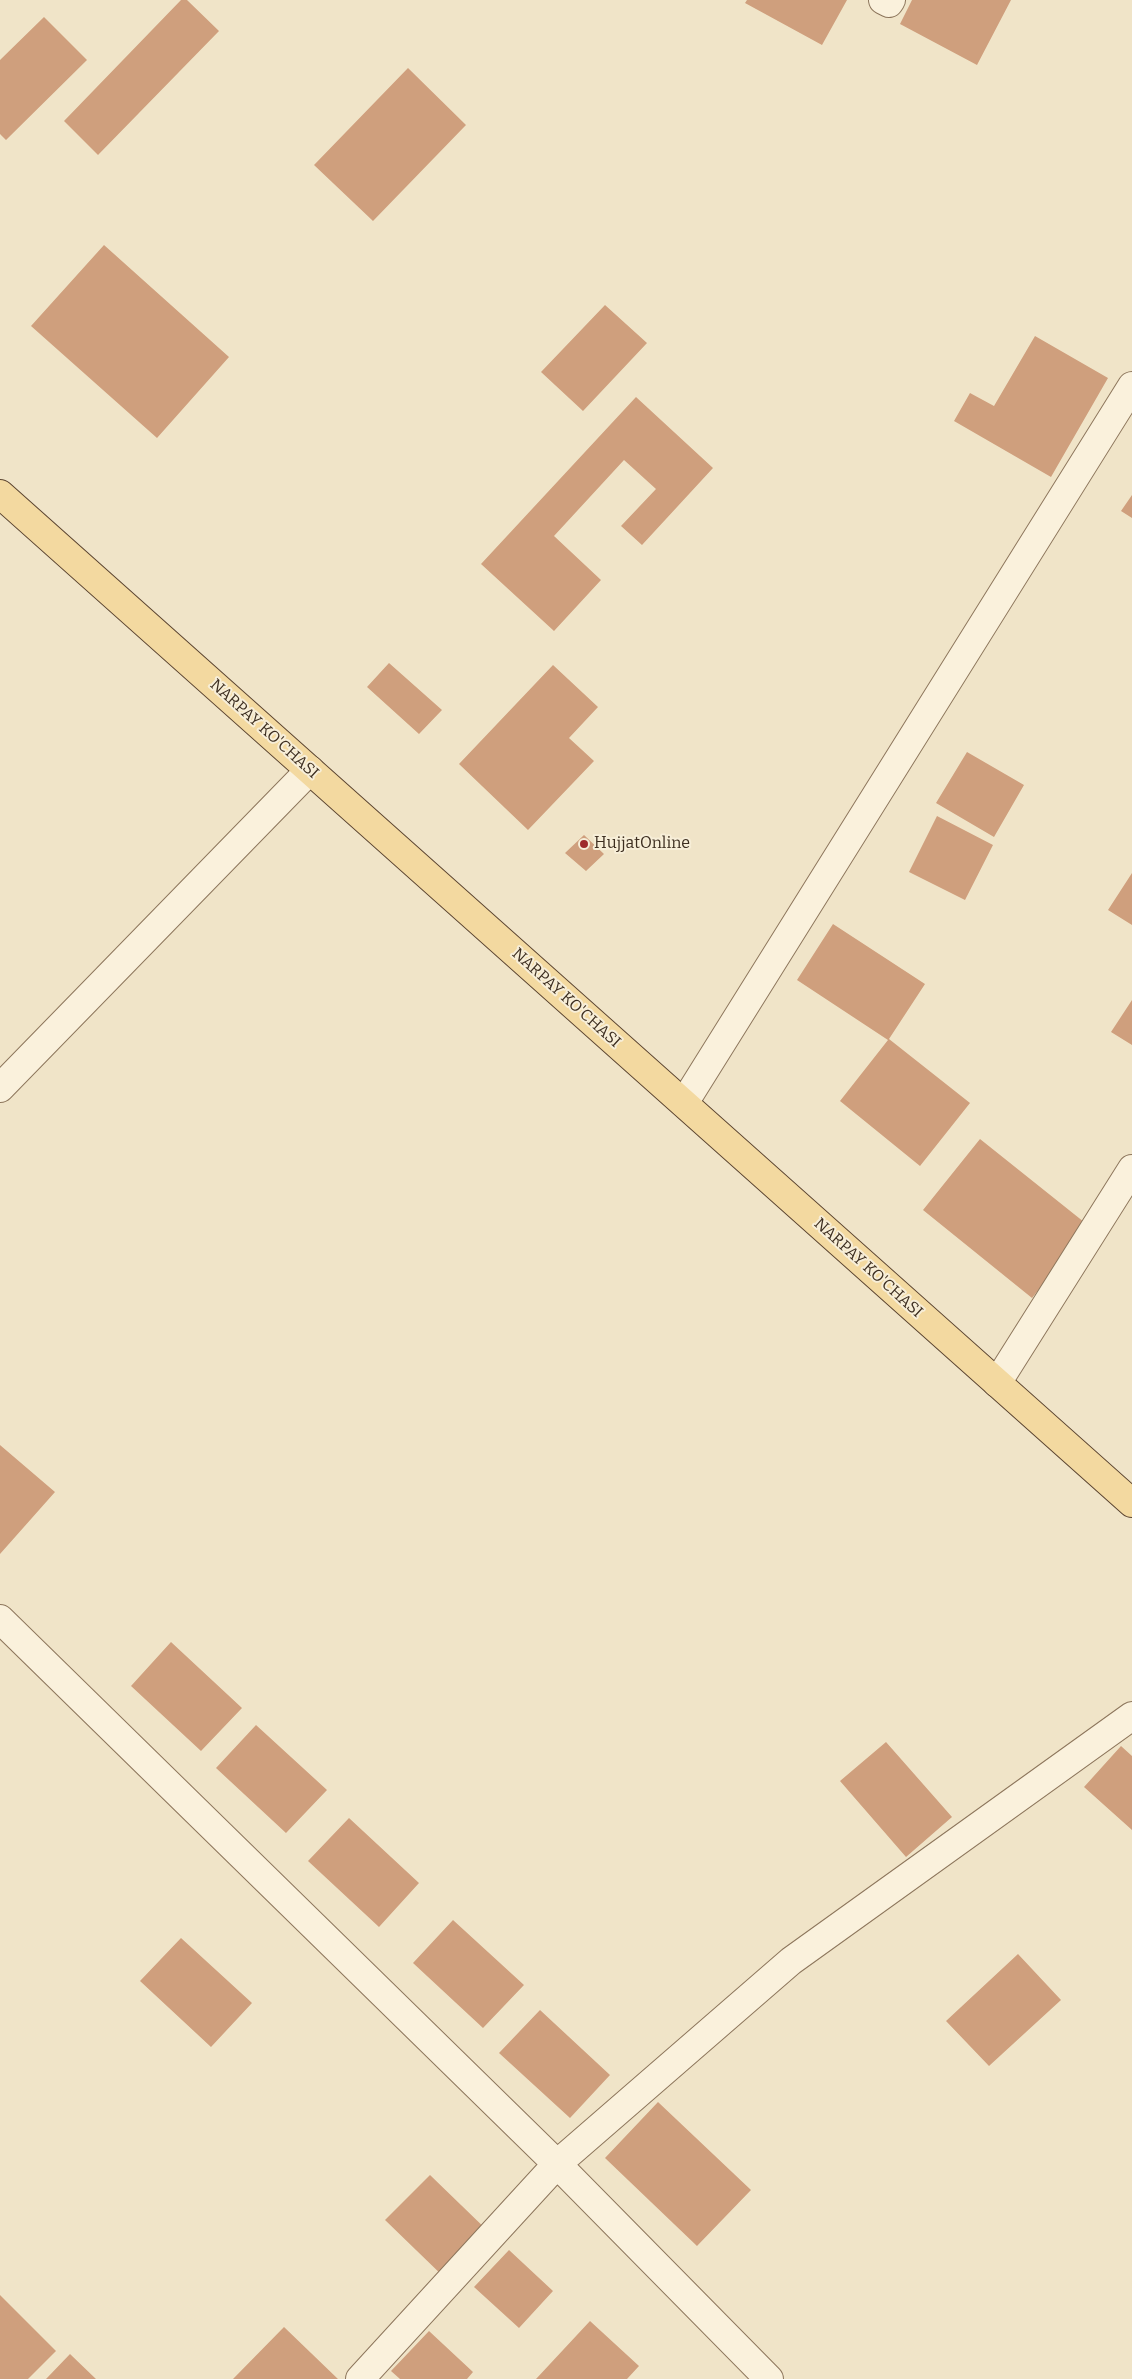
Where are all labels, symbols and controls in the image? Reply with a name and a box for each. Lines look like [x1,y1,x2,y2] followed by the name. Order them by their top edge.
[206,675,322,783] street label: NARPAY KO'CHASI
[594,834,690,854] place label: HujjatOnline
[578,838,590,850] marker: HujjatOnline
[508,944,624,1052] street label: NARPAY KO'CHASI
[810,1214,926,1322] street label: NARPAY KO'CHASI

